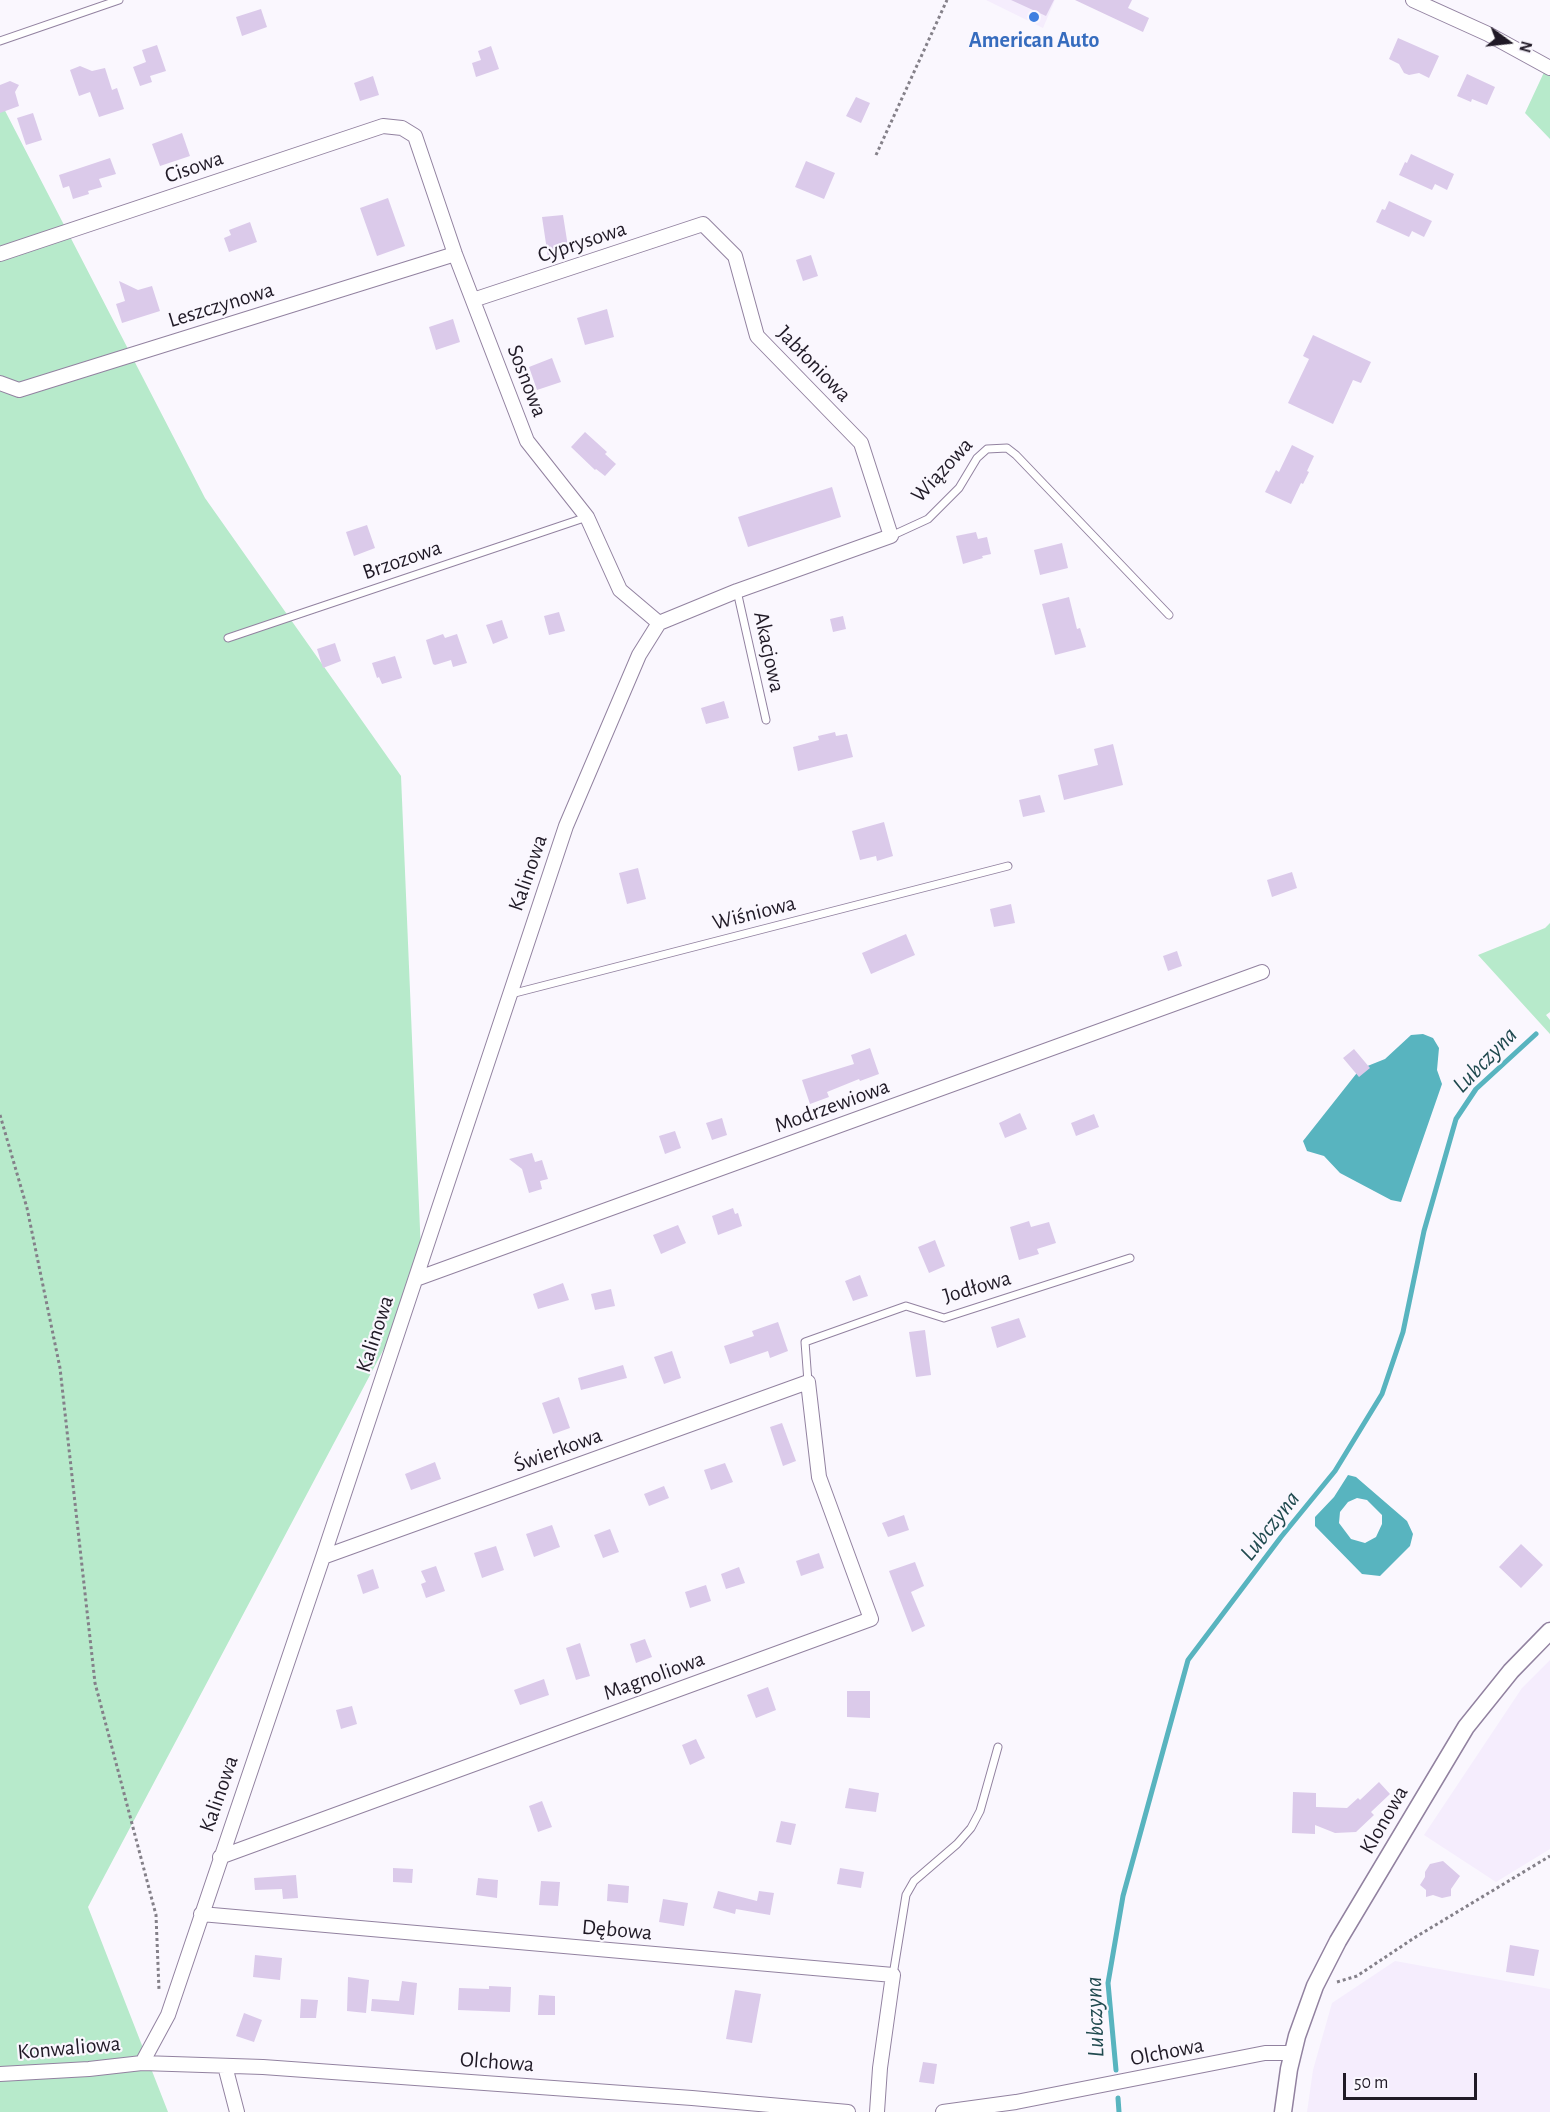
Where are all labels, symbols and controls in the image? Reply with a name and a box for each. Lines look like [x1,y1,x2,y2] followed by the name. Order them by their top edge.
[1027,10,1041,24] marker: American Auto
[1478,12,1538,72] north arrow
[969,27,1099,53] place label: American Auto
[1516,39,1535,54] text: N
[161,145,227,189] street label: Cisowa
[534,215,630,269] street label: Cyprysowa
[165,276,277,334] street label: Leszczynowa
[771,320,857,408] street label: Jabłoniowa
[501,341,553,421] street label: Sosnowa
[905,432,979,508] street label: Wiązowa
[359,534,445,586] street label: Brzozowa
[748,609,790,695] street label: Akacjowa
[503,831,553,915] street label: Kalinowa
[710,890,798,936] street label: Wiśniowa
[1447,1021,1523,1099] water label: Lubczyna
[771,1073,893,1139] street label: Modrzewiowa
[940,1265,1014,1309] street label: Jodłowa
[350,1292,400,1376] street label: Kalinowa
[510,1422,606,1478] street label: Świerkowa
[1234,1485,1306,1567] water label: Lubczyna
[600,1645,708,1707] street label: Magnoliowa
[194,1752,244,1836] street label: Kalinowa
[1354,1781,1414,1859] street label: Klonowa
[581,1914,653,1946] street label: Dębowa
[1079,1976,1111,2058] water label: Lubczyna
[16,2030,122,2066] street label: Konwaliowa
[1128,2032,1206,2072] street label: Olchowa
[459,2046,535,2078] street label: Olchowa
[1346,2061,1480,2099] scale bar
[1354,2074,1388,2092] text: 50 m

